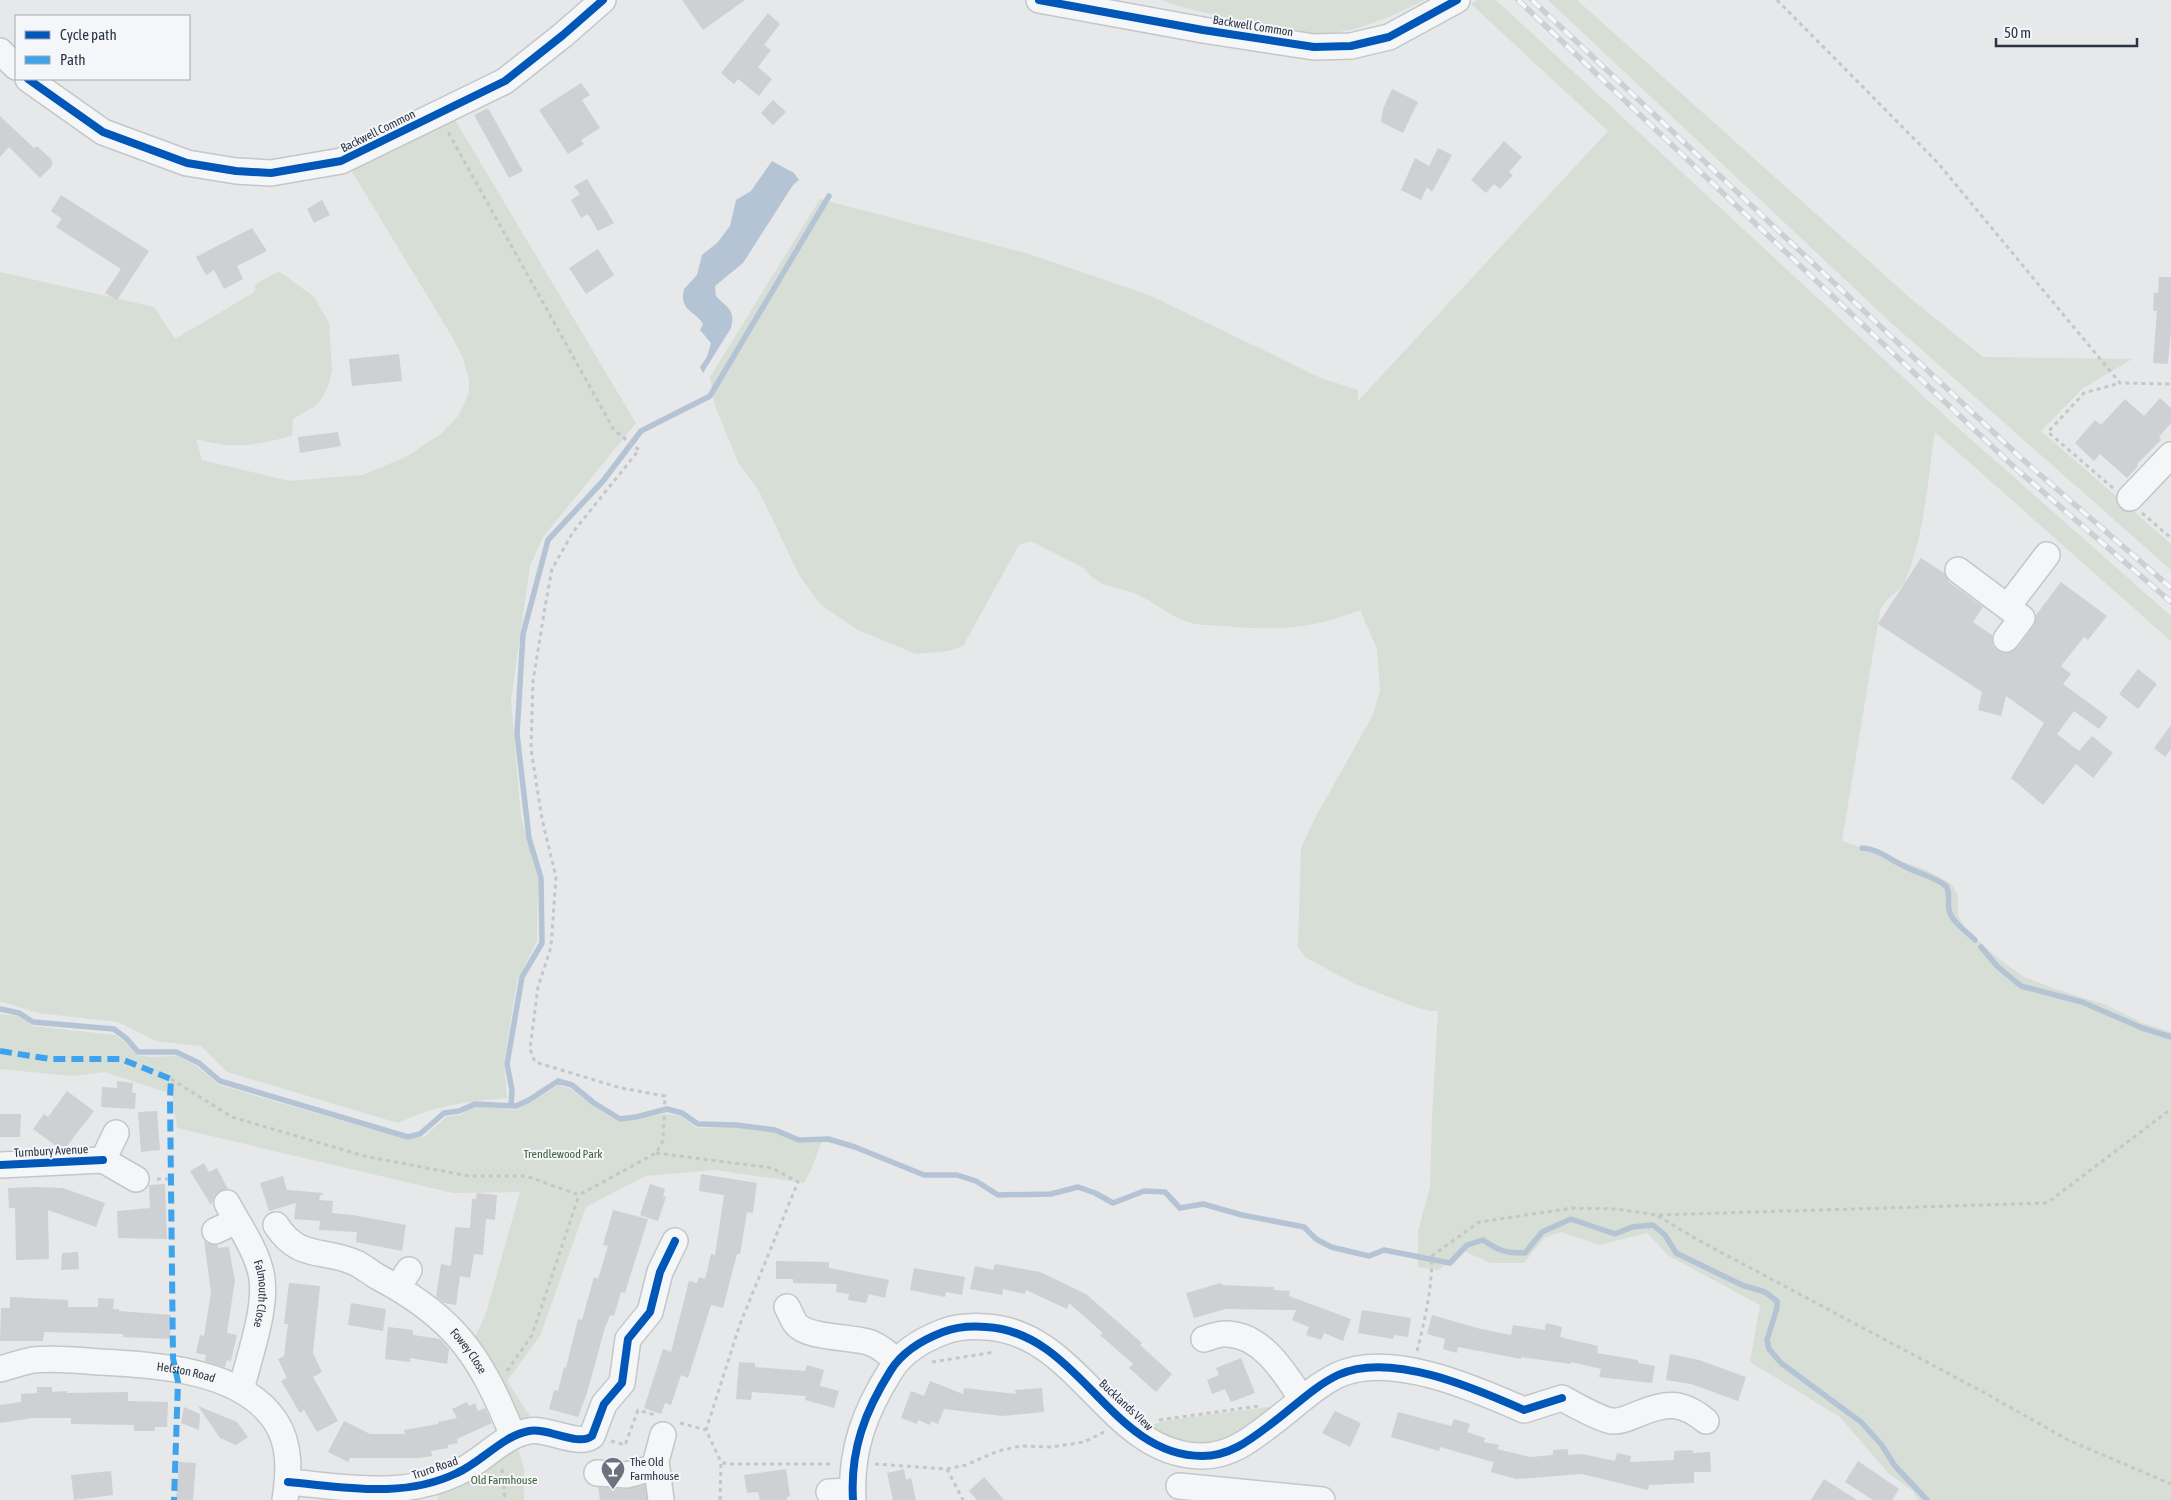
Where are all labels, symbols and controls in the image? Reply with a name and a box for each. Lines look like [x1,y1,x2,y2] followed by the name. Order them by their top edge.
[1212,13,1294,39] street label: Backwell Common
[15,15,190,80] legend
[1996,15,2137,47] scale bar
[2004,24,2031,41] text: 50 m
[60,26,117,43] text: Cycle path
[60,51,86,68] text: Path
[338,107,418,155] street label: Backwell Common
[13,1142,89,1160] street label: Turnbury Avenue
[523,1147,603,1161] park label: Trendlewood Park
[251,1258,270,1329] street label: Falmouth Close
[447,1326,489,1376] street label: Fowey Close
[156,1360,217,1385] street label: Helston Road
[1096,1377,1156,1433] street label: Bucklands View
[410,1454,460,1482] street label: Truro Road
[630,1455,679,1483] place label: The Old Farmhouse
[600,1456,626,1490] bar icon: The Old Farmhouse
[471,1473,537,1487] park label: Old Farmhouse

